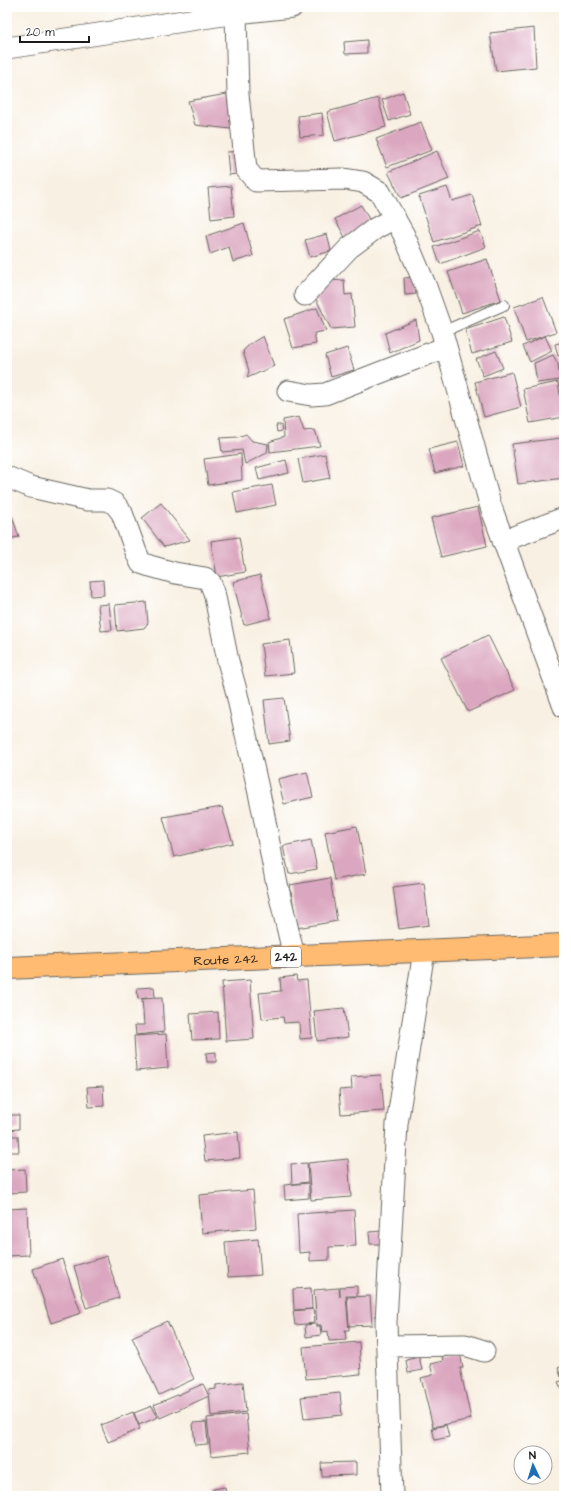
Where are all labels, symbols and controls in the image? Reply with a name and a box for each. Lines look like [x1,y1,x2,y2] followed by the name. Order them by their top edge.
[20,18,89,44] scale bar
[26,24,55,41] text: 20 m
[271,947,301,967] road number: 242
[193,950,259,970] street label: Route 242
[513,1445,553,1485] north arrow
[528,1448,536,1463] text: N

